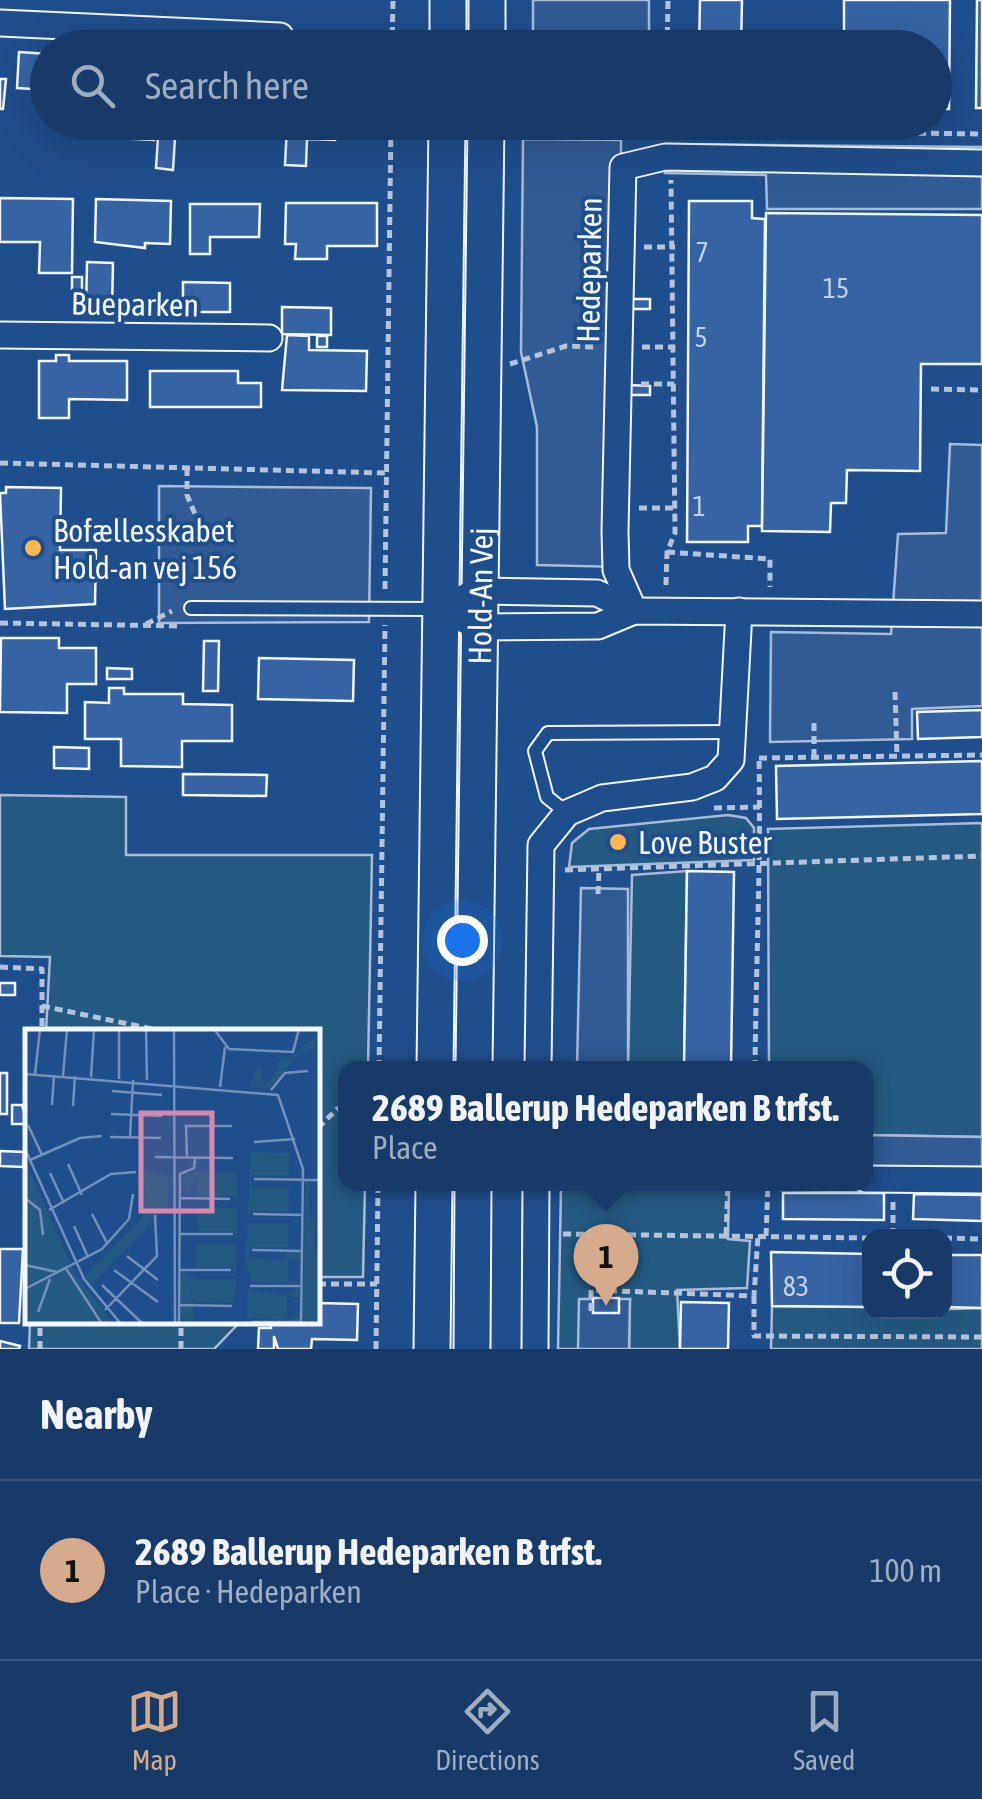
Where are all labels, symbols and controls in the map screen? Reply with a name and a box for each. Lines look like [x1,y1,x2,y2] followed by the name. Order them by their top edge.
[30,30,952,140] search box
[65,58,120,113] icon: search
[145,64,309,107] text: Search here
[569,197,609,343] street label: Hedeparken
[695,236,709,268] house number: 7
[823,272,849,304] house number: 15
[71,284,199,324] street label: Bueparken
[694,321,708,353] house number: 5
[692,490,706,522] house number: 1
[53,512,237,586] place label: Bofællesskabet Hold-an vej 156
[461,527,499,665] street label: Hold-An Vej
[22,537,44,559] marker: Bofællesskabet Hold-an vej 156
[638,824,772,861] place label: Love Buster
[607,831,629,853] marker: Love Buster
[437,915,488,966] your location
[25,1029,320,1324] inset map
[338,1061,873,1191] popup
[372,1086,839,1129] text: 2689 Ballerup Hedeparken B trfst.
[372,1129,437,1166] text: Place
[574,1224,638,1306] pin: 1
[862,1229,952,1319] map controls
[862,1229,952,1319] button: locate
[783,1270,809,1302] house number: 83
[40,1390,153,1438] text: Nearby
[135,1530,602,1573] text: 2689 Ballerup Hedeparken B trfst.
[65,1552,80,1589] text: 1
[869,1552,942,1589] text: 100 m
[135,1573,362,1610] text: Place · Hedeparken
[127,1684,182,1776] tab: Map
[435,1684,540,1776] tab: Directions
[793,1684,855,1776] tab: Saved

